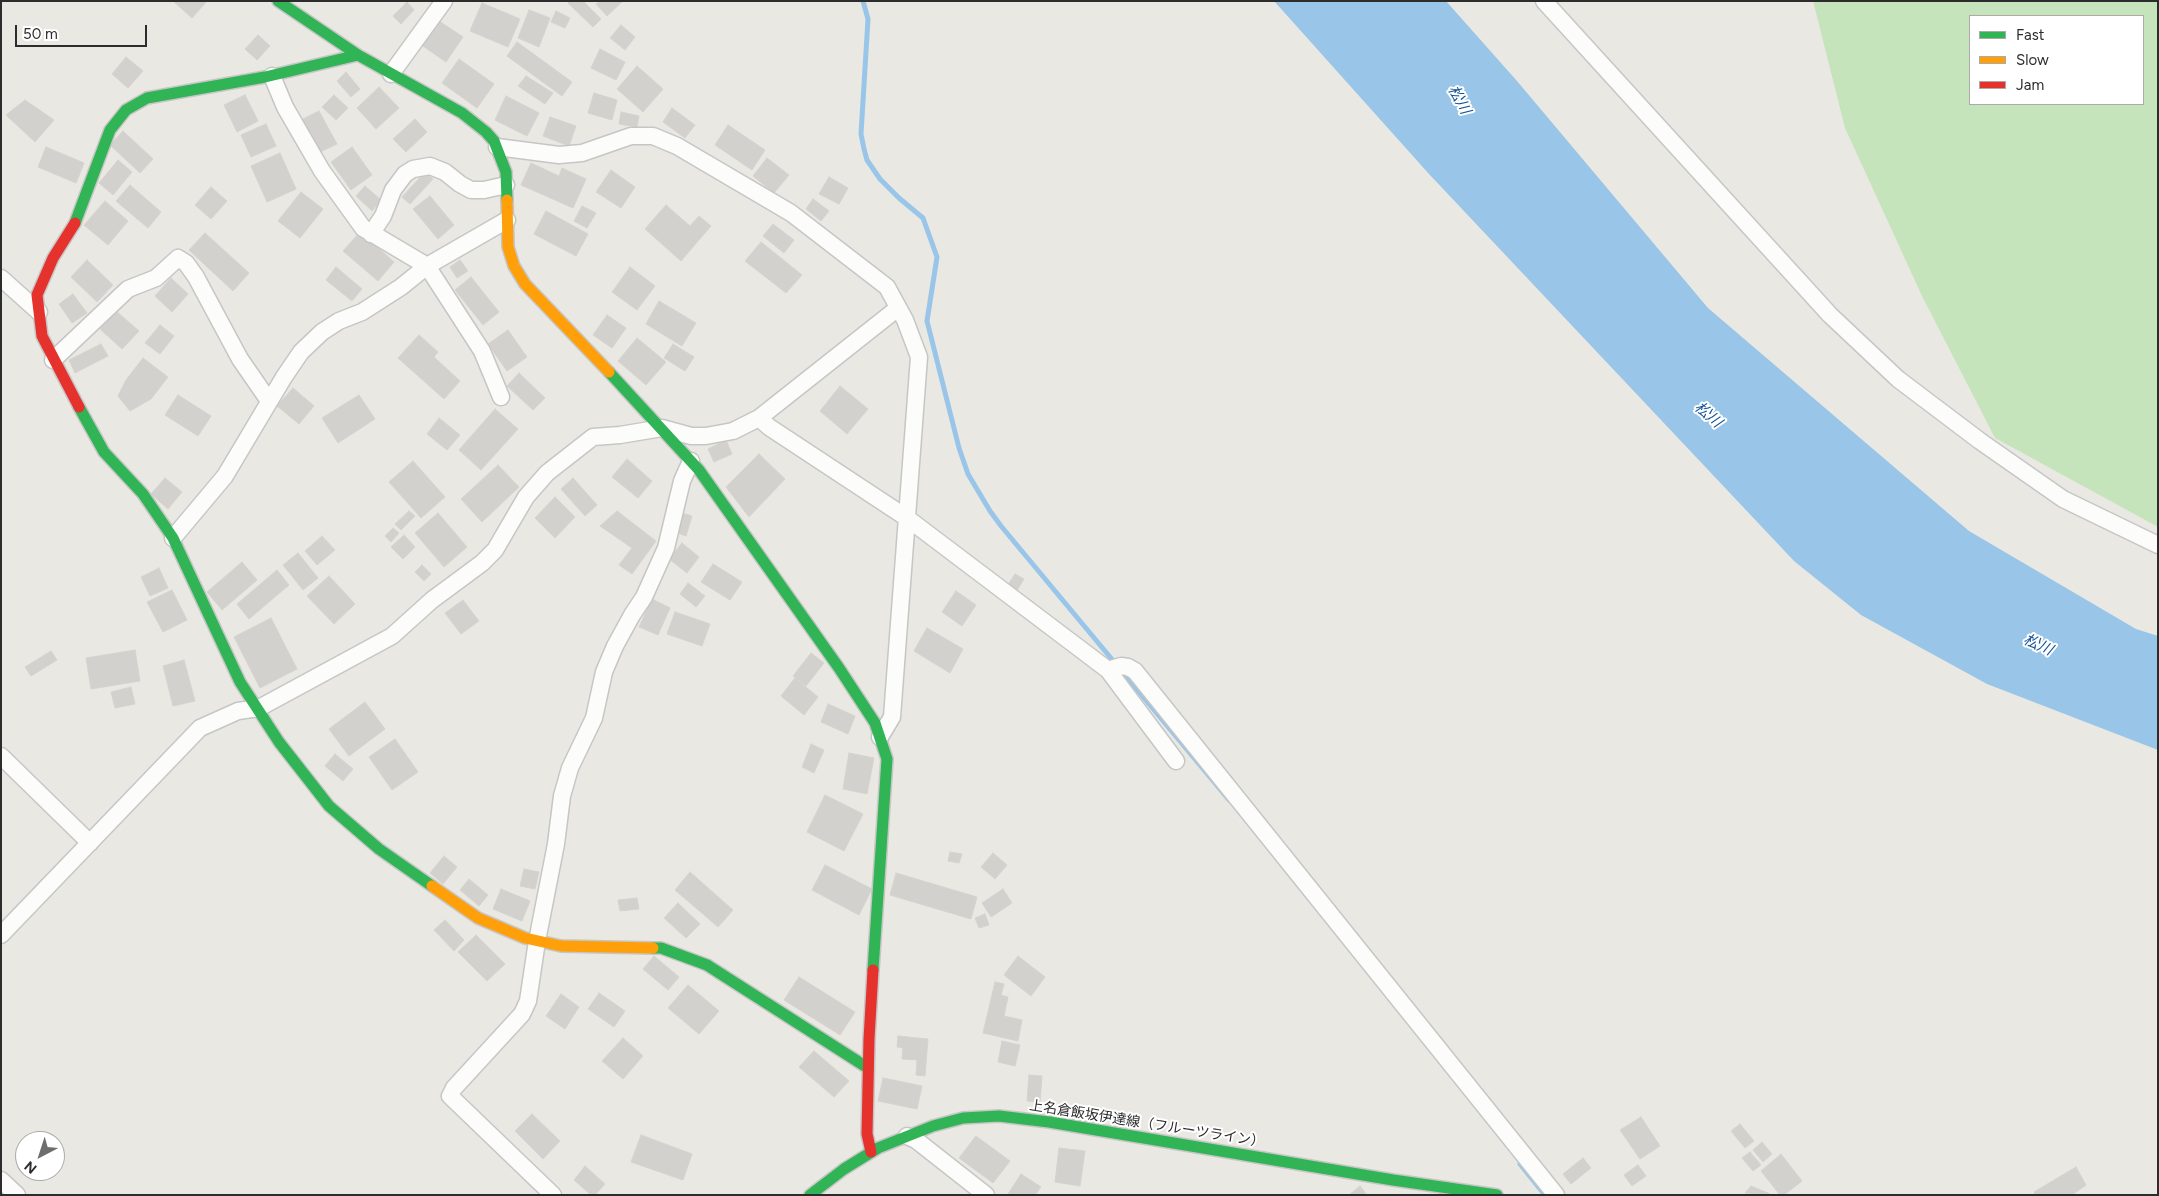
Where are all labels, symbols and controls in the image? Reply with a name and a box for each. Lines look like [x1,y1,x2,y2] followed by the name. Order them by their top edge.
[18,15,150,47] scale bar
[1969,15,2144,105] legend
[23,25,58,43] text: 50 m
[2016,26,2044,44] text: Fast
[2016,51,2049,69] text: Slow
[2016,76,2044,94] text: Jam
[1444,83,1474,117] water label: 松川
[1691,398,1725,432] water label: 松川
[2021,631,2055,659] water label: 松川
[1028,1097,1266,1151] street label: 上名倉飯坂伊達線（フルーツライン）
[15,1131,65,1181] north arrow
[21,1157,40,1177] text: N

